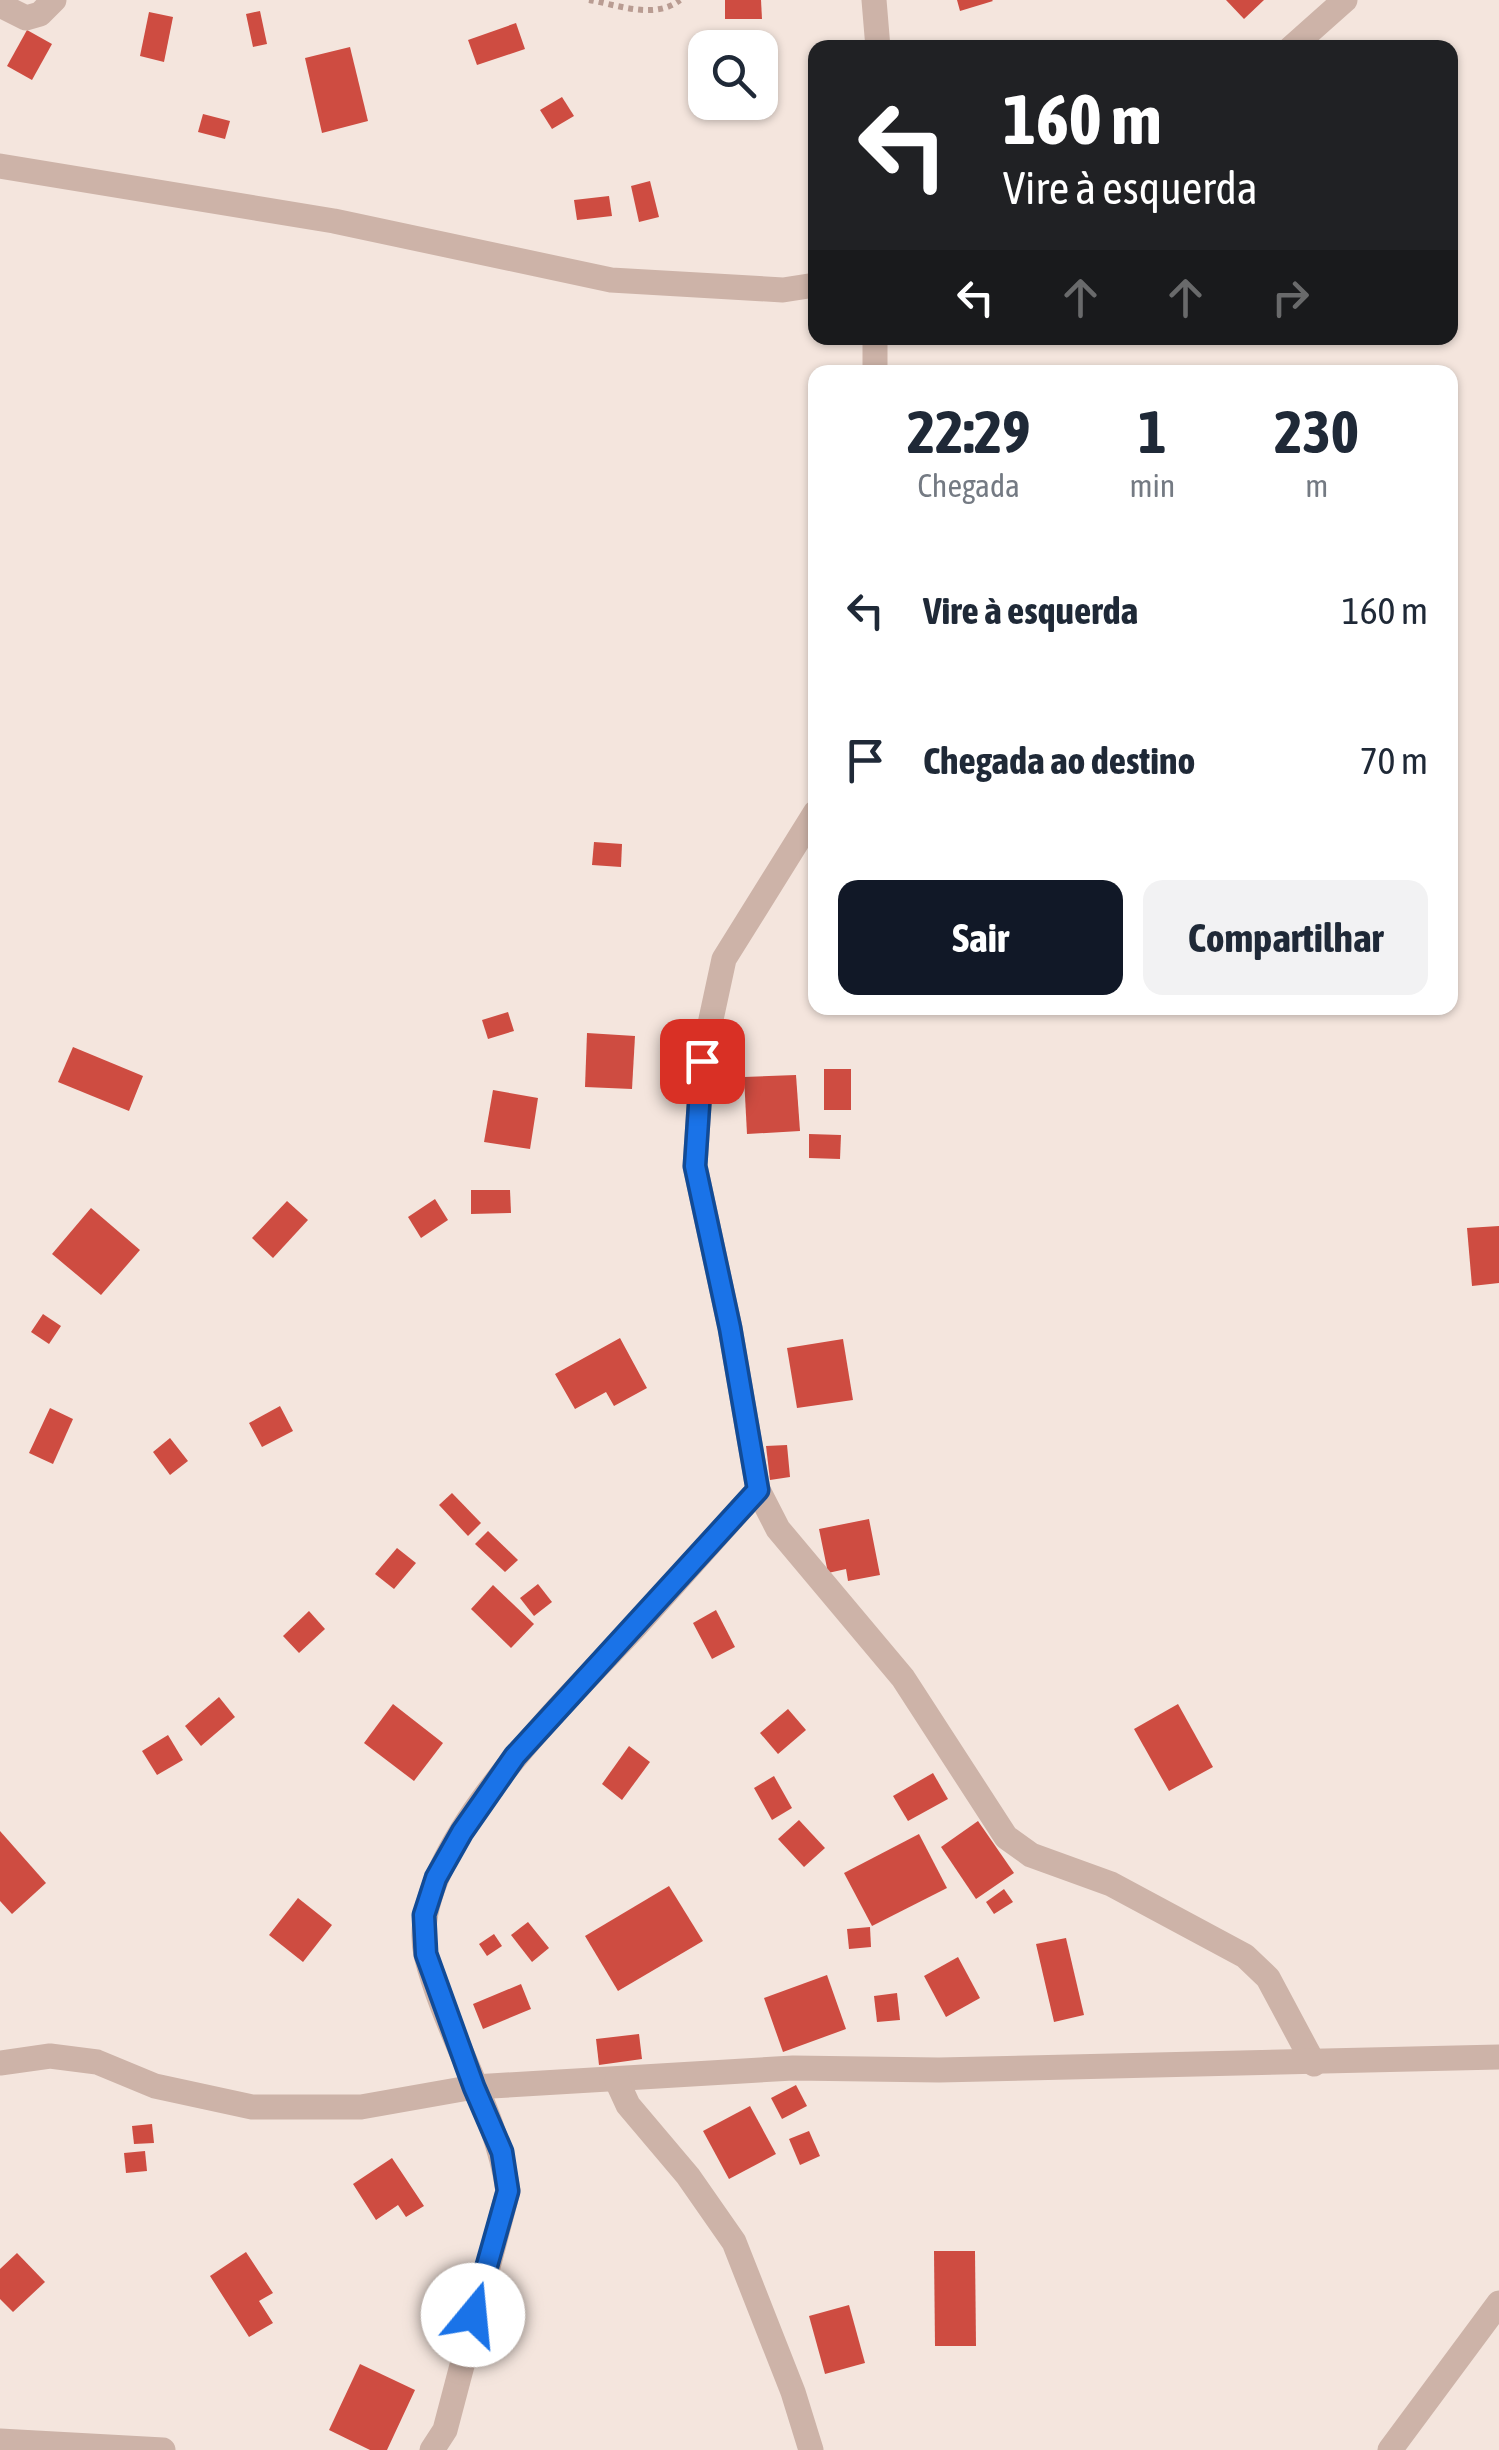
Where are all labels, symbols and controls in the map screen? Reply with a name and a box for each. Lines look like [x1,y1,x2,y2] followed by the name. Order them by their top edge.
[688,30,778,120] map controls
[688,30,778,120] button: search
[1003,79,1162,159] text: 160 m
[838,80,968,210] icon: left
[1003,162,1258,214] text: Vire à esquerda
[948,270,1003,325] icon: left
[1053,270,1108,325] icon: ahead
[1158,270,1213,325] icon: ahead
[1263,270,1318,325] icon: right
[907,397,1030,466] text: 22:29
[1138,397,1167,466] text: 1
[1274,397,1359,466] text: 230
[917,467,1020,504] text: Chegada
[1129,467,1175,504] text: min
[1305,467,1328,504] text: m
[838,583,893,638] icon: left
[923,589,1138,632] text: Vire à esquerda
[1342,589,1428,632] text: 160 m
[838,733,893,788] icon: arrive
[923,739,1195,782] text: Chegada ao destino
[1360,739,1428,782] text: 70 m
[838,880,1123,995] button: Sair
[1143,880,1428,995] button: Compartilhar
[660,1019,745,1104] pin
[675,1034,730,1089] icon: arrive
[421,2263,525,2367] position arrow

